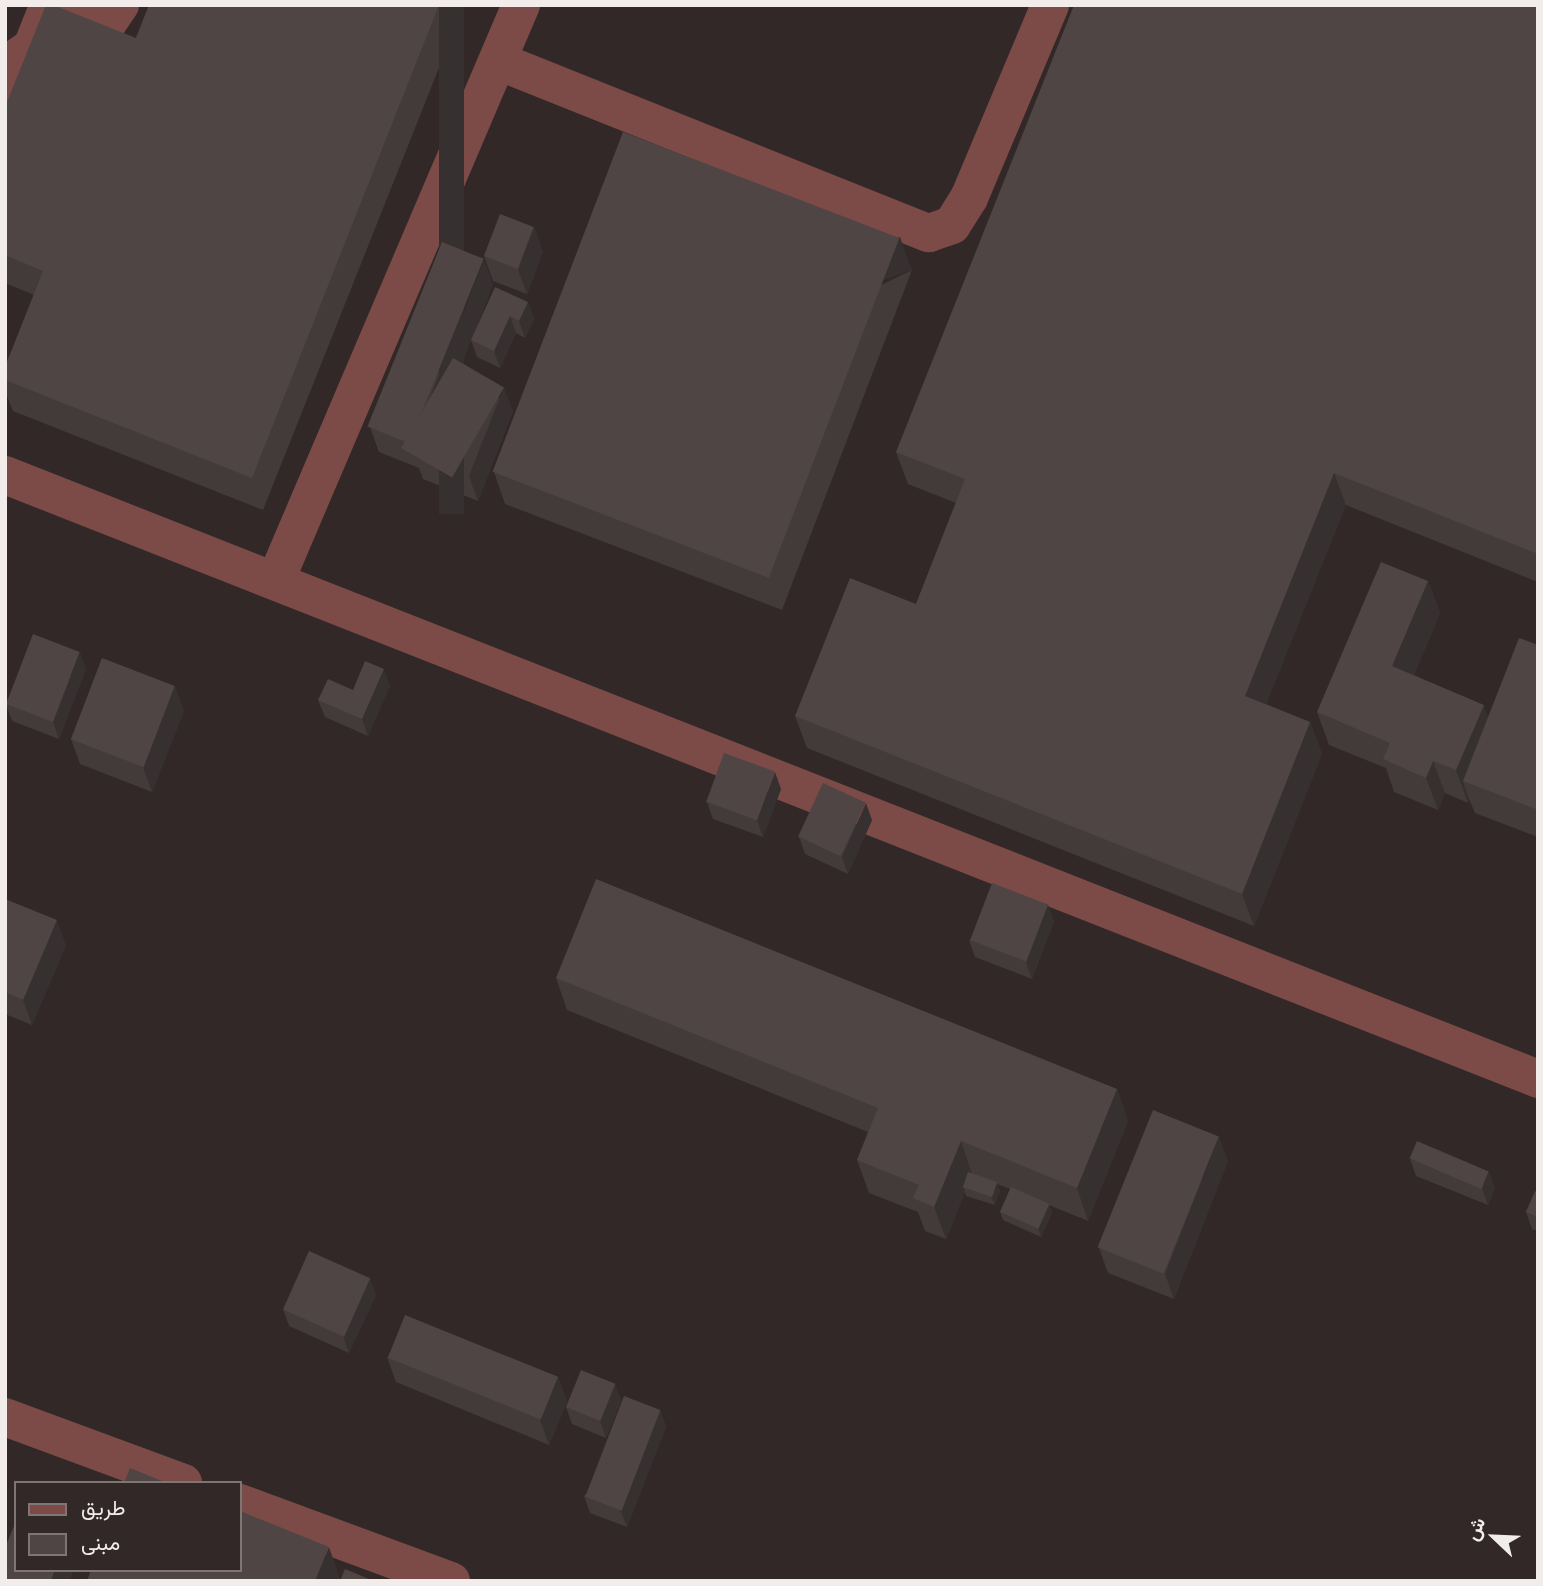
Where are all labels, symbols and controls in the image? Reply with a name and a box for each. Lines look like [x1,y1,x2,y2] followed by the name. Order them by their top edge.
[14,1481,242,1572] legend
[81,1494,126,1520] text: طريق
[1459,1502,1529,1572] north arrow
[1459,1514,1489,1544] text: ش
[81,1529,120,1555] text: مبنى

